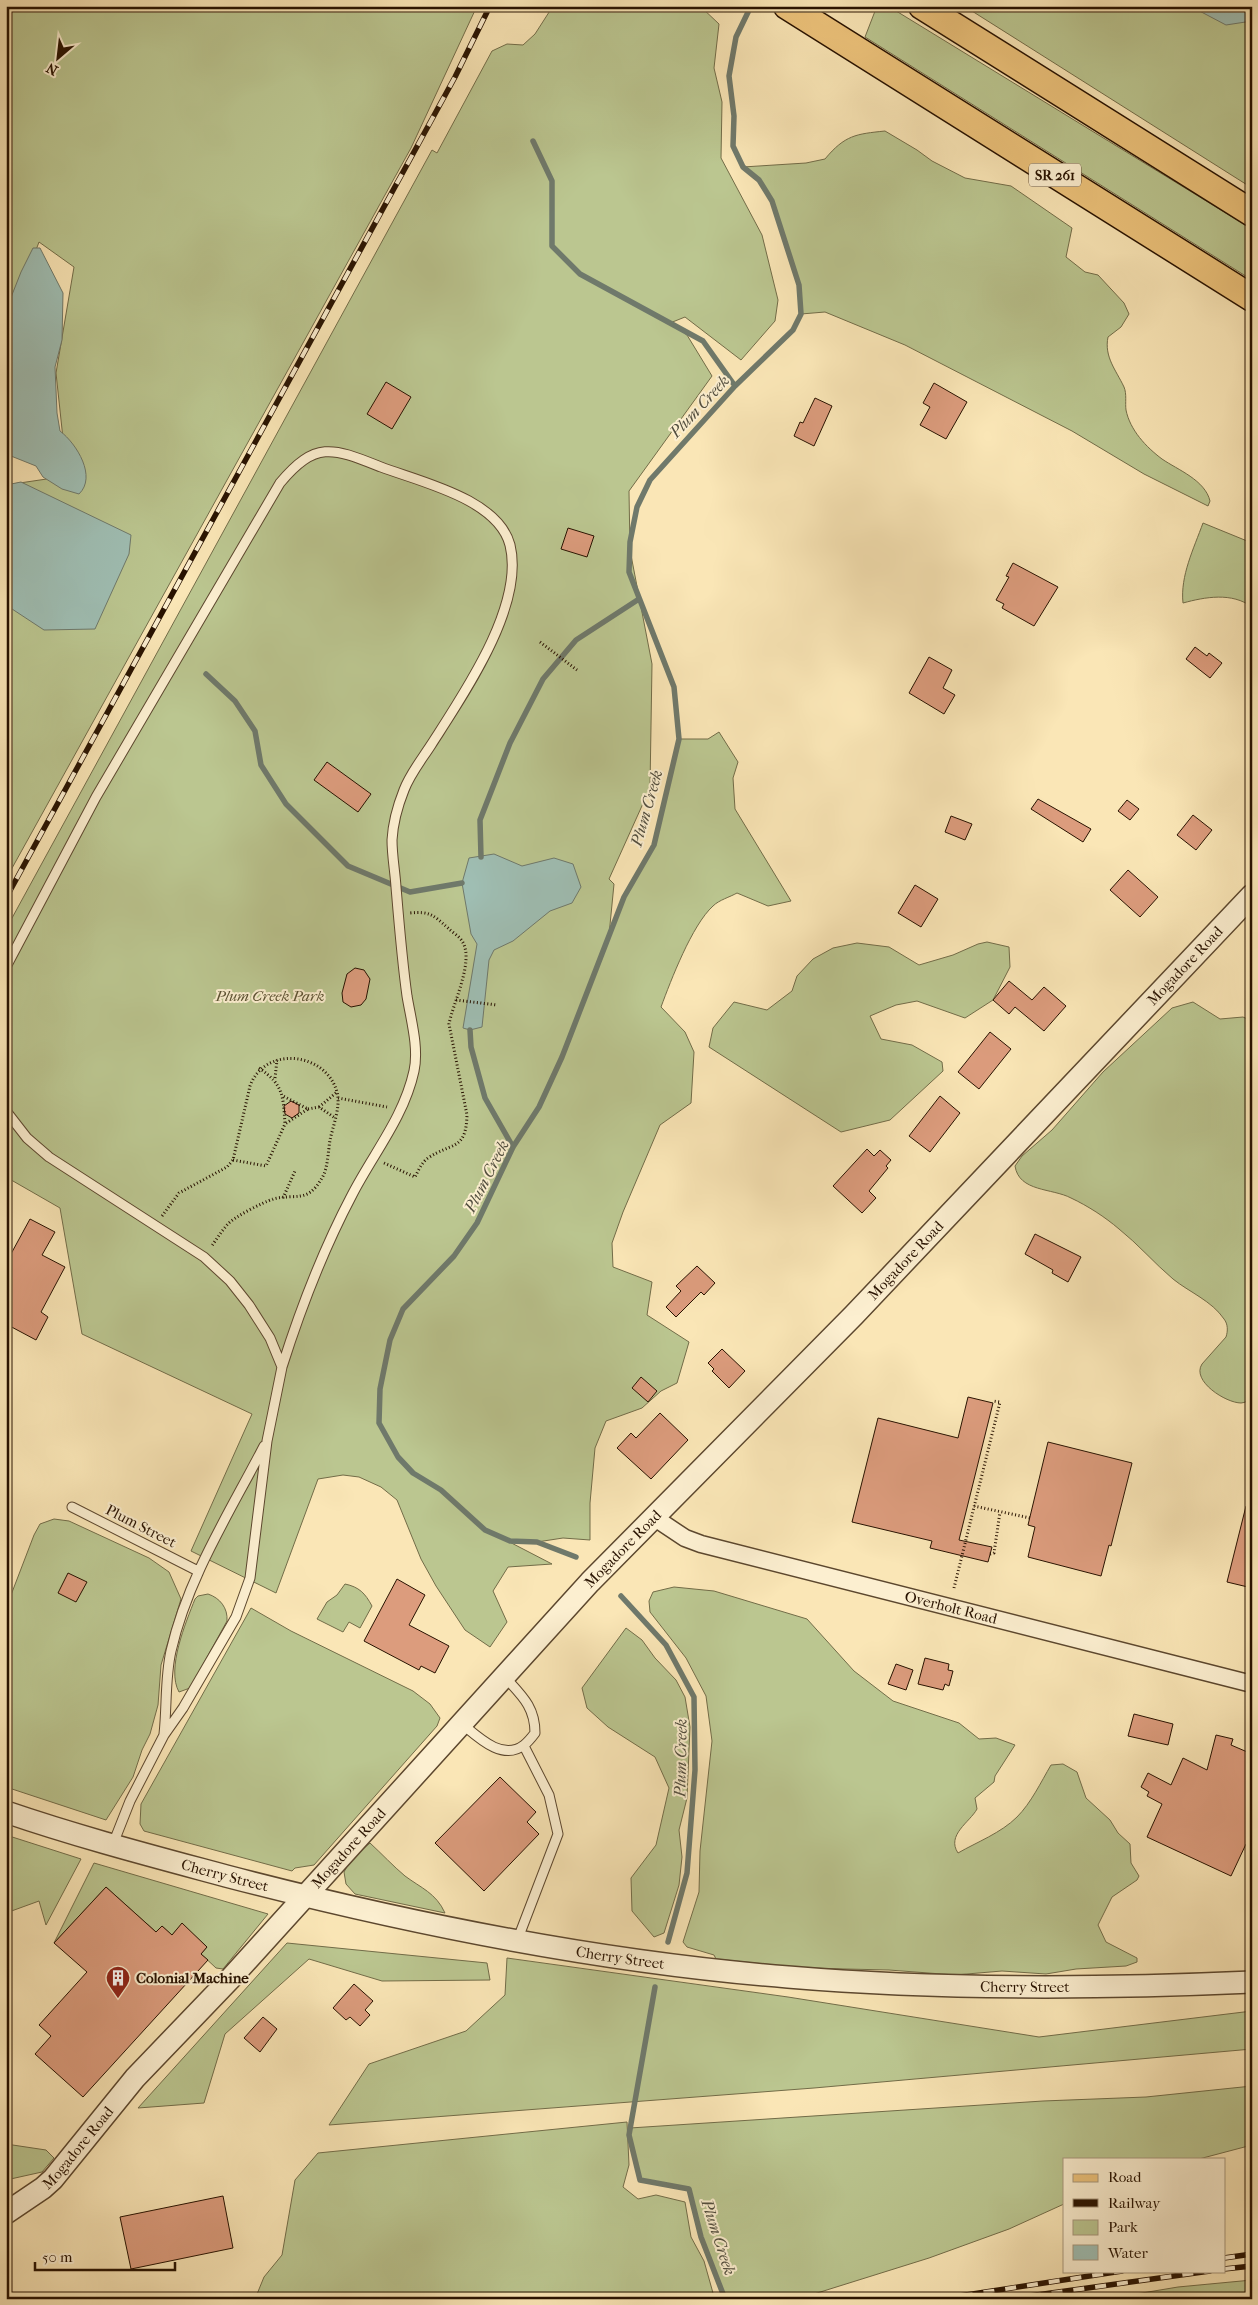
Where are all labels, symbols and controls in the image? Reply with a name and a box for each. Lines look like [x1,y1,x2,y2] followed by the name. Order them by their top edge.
[32,32,82,82] north arrow
[43,59,61,79] text: N
[1029,164,1081,186] road number: SR 261
[665,371,733,442] water label: Plum Creek
[626,768,666,850] water label: Plum Creek
[1143,922,1227,1009] street label: Mogadore Road
[215,987,325,1005] park label: Plum Creek Park
[460,1137,513,1216] water label: Plum Creek
[864,1217,948,1304] street label: Mogadore Road
[103,1501,180,1552] street label: Plum Street
[581,1506,666,1591] street label: Mogadore Road
[903,1587,1000,1628] street label: Overholt Road
[670,1719,691,1798] water label: Plum Creek
[308,1804,390,1892] street label: Mogadore Road
[179,1855,271,1896] street label: Cherry Street
[575,1942,666,1973] street label: Cherry Street
[105,1965,131,1999] building icon: Colonial Machine
[136,1969,249,1987] place label: Colonial Machine
[980,1978,1070,1996] street label: Cherry Street
[39,2102,118,2193] street label: Mogadore Road
[1063,2158,1226,2272] legend
[1108,2168,1142,2186] text: Road
[1108,2194,1161,2212] text: Railway
[697,2196,740,2277] water label: Plum Creek
[1108,2218,1138,2236] text: Park
[35,2240,175,2272] scale bar
[1107,2244,1148,2262] text: Water
[42,2248,73,2266] text: 50 m

